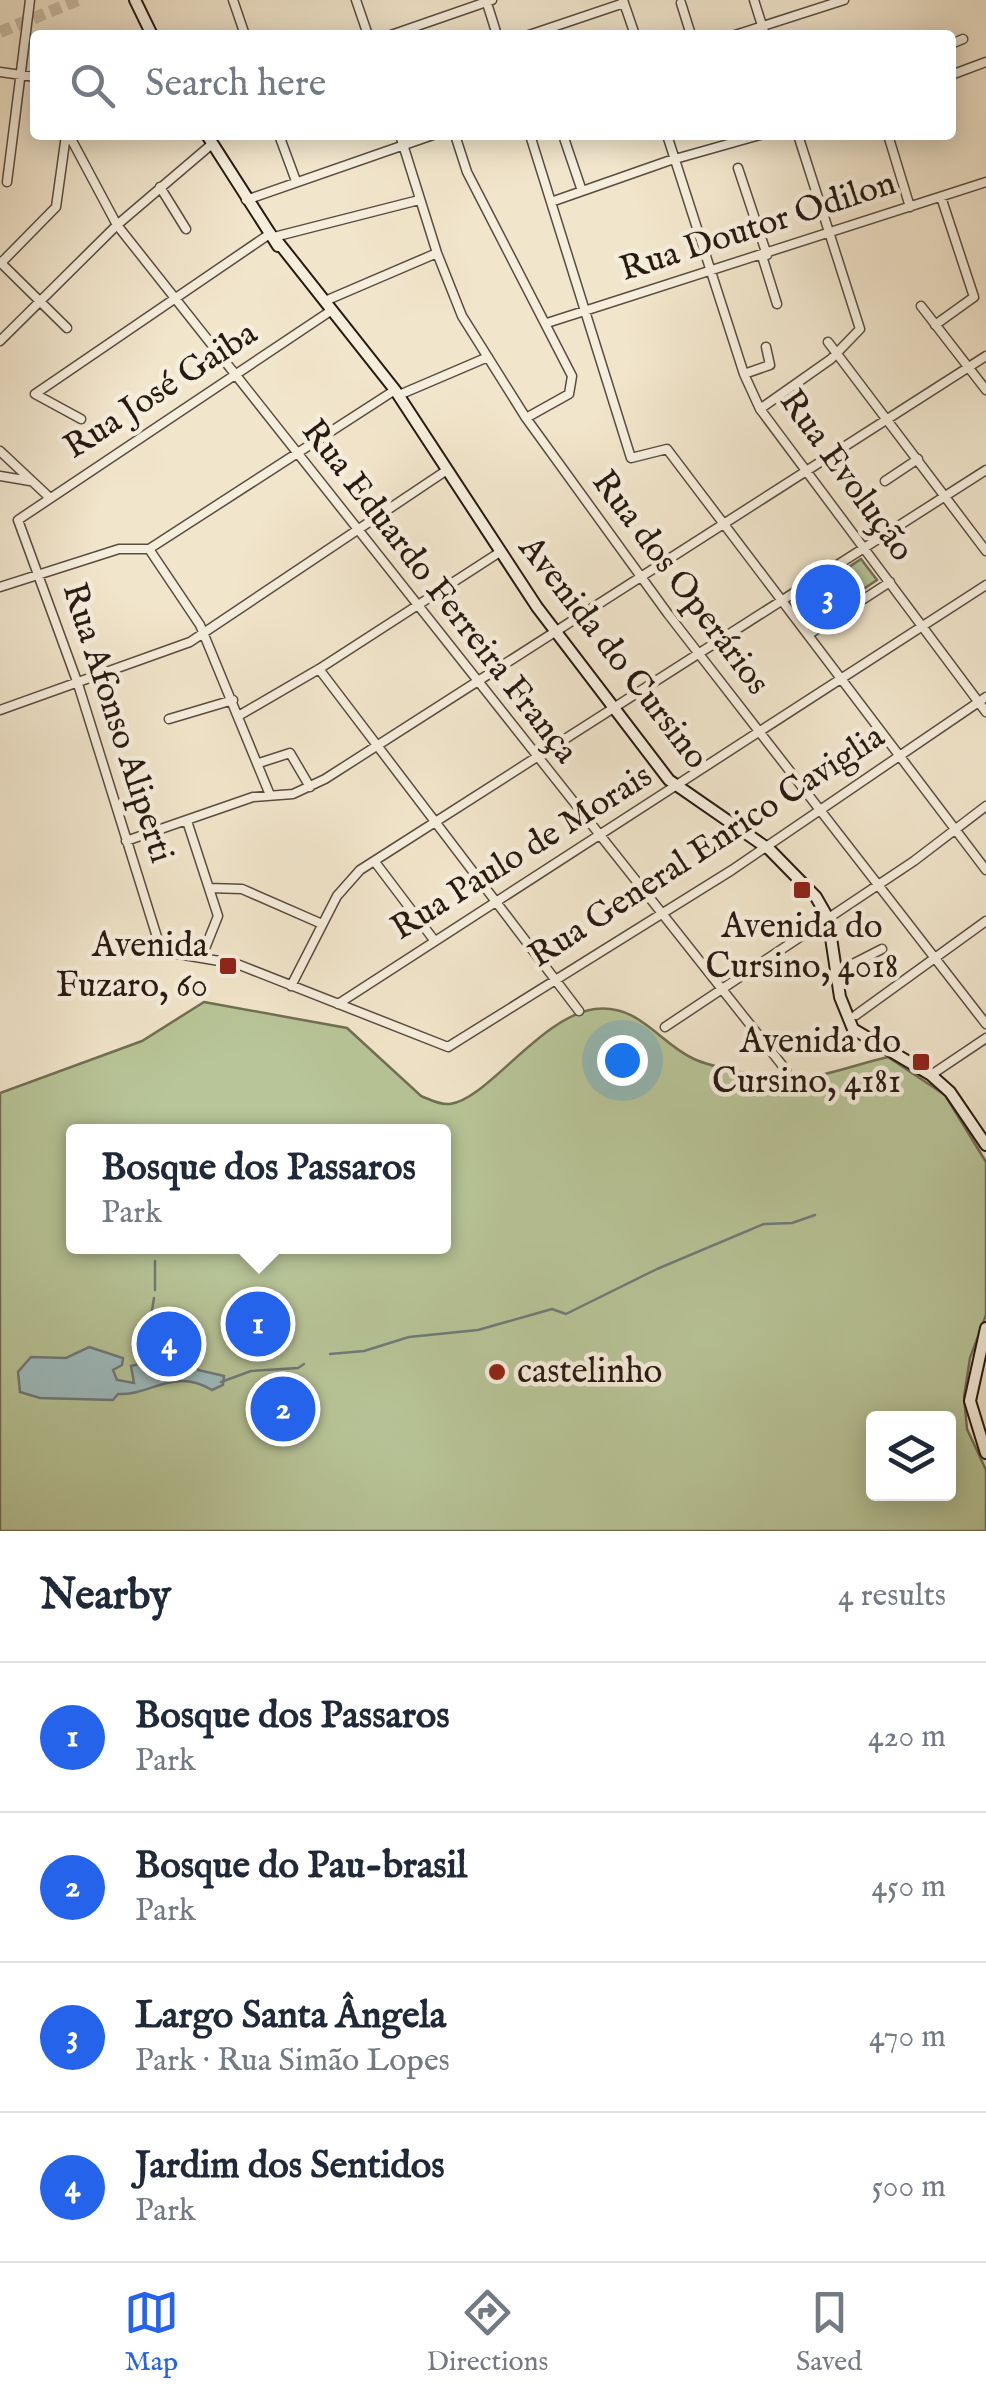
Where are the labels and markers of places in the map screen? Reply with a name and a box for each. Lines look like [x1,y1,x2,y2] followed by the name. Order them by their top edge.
[796,560,860,634] pin: 3
[791,879,813,901] marker: Avenida do Cursino, 4018
[705,905,899,990] place label: Avenida do Cursino, 4018
[56,924,209,1009] place label: Avenida Fuzaro, 60
[217,955,239,977] marker: Avenida Fuzaro, 60
[712,1020,901,1105] place label: Avenida do Cursino, 4181
[910,1051,932,1073] marker: Avenida do Cursino, 4181
[226,1286,290,1362] pin: 1
[136,1306,202,1382] pin: 4
[517,1350,663,1395] place label: castelinho
[486,1361,508,1383] marker: castelinho
[250,1372,316,1446] pin: 2

